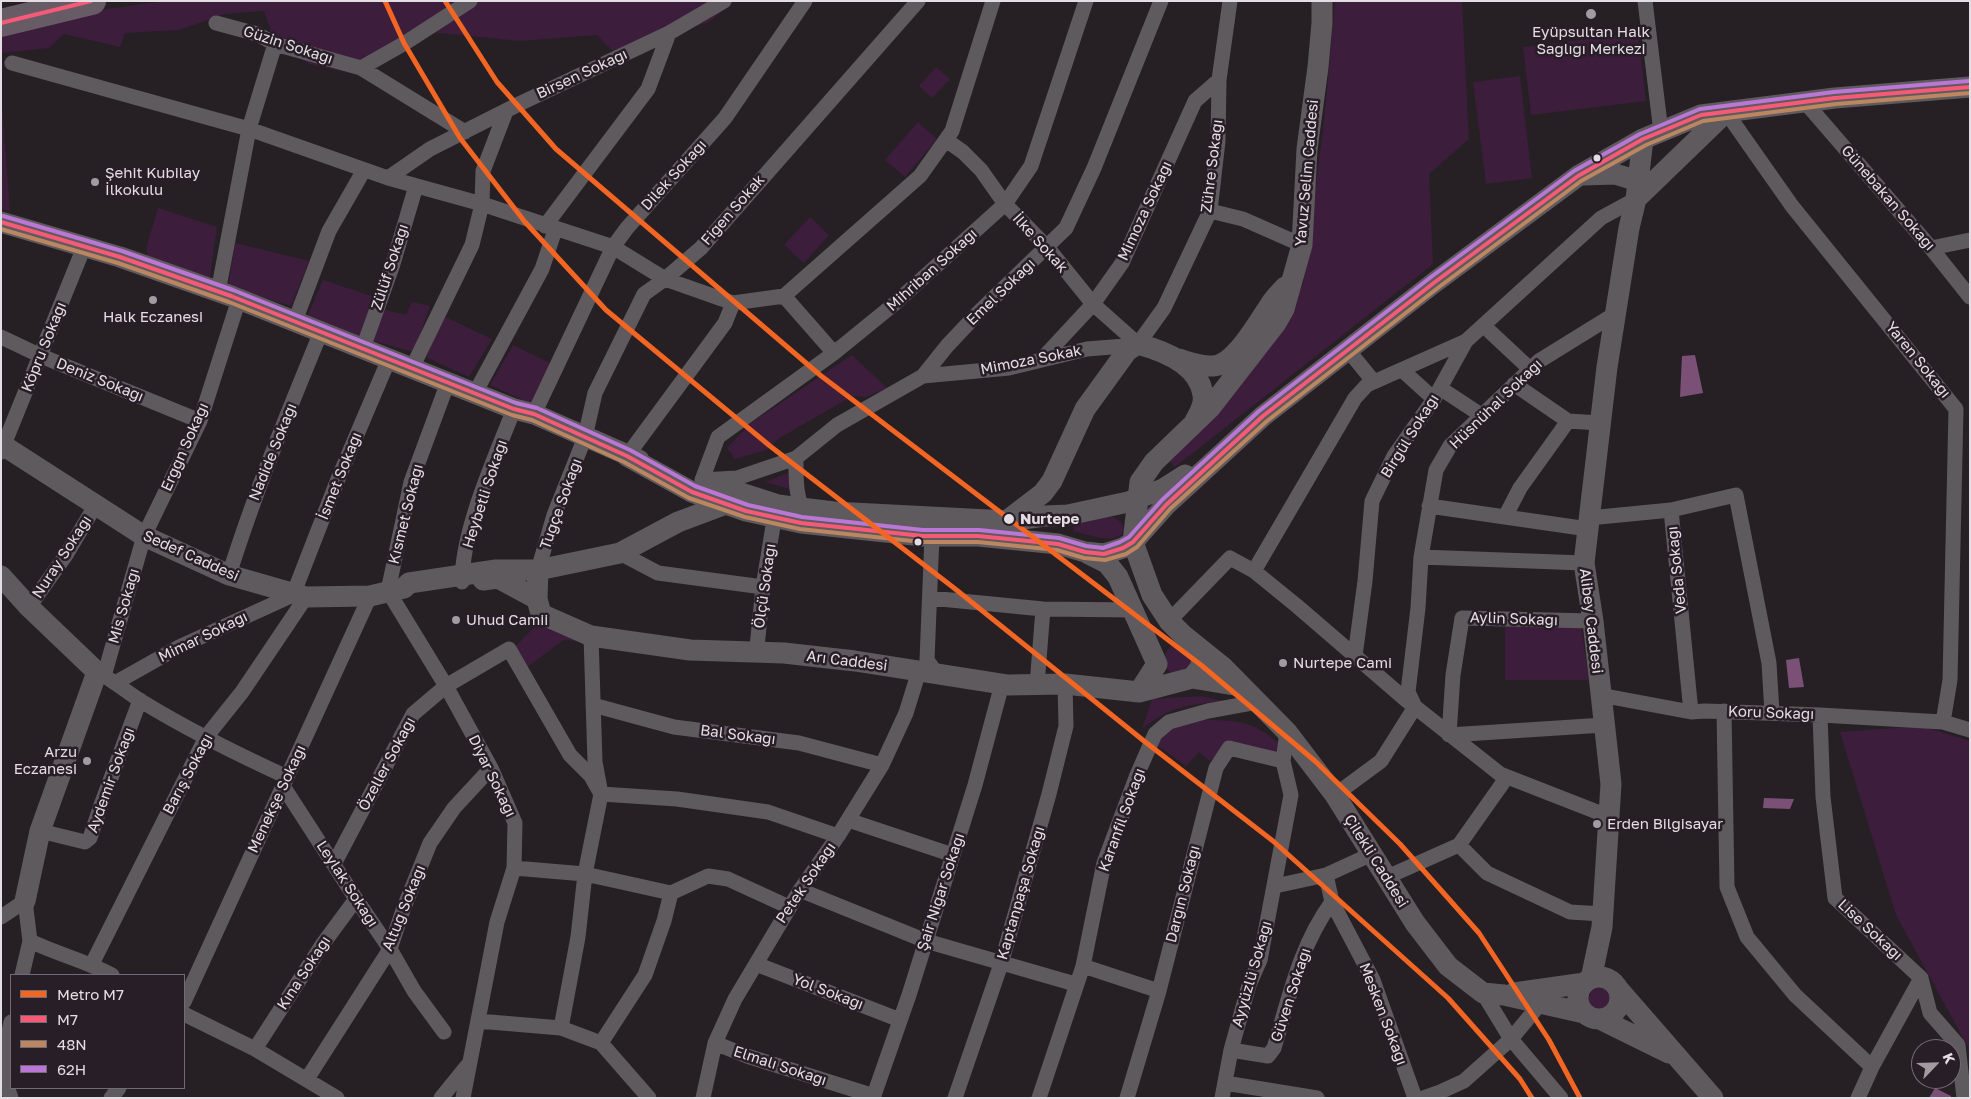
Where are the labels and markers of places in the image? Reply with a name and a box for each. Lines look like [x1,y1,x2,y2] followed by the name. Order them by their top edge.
[1584,7,1598,21] marker: Eyüpsultan Halk Sağlığı Merkezi
[1532,23,1650,58] place label: Eyüpsultan Halk Sağlığı Merkezi
[1592,153,1602,163] unlabelled marker
[105,164,200,199] place label: Şehit Kubilay İlkokulu
[89,176,101,188] marker: Şehit Kubilay İlkokulu
[147,294,159,306] marker: Halk Eczanesi
[103,308,203,326] place label: Halk Eczanesi
[1020,510,1079,528] place label: Nurtepe
[1002,512,1016,526] marker: Nurtepe
[913,537,923,547] unlabelled marker
[466,611,548,629] place label: Uhud Camii
[450,614,462,626] marker: Uhud Camii
[1293,654,1392,672] place label: Nurtepe Cami
[1277,657,1289,669] marker: Nurtepe Cami
[14,743,77,778] place label: Arzu Eczanesi
[81,755,93,767] marker: Arzu Eczanesi
[1607,815,1723,833] place label: Erden Bilgisayar
[1591,818,1603,830] marker: Erden Bilgisayar

